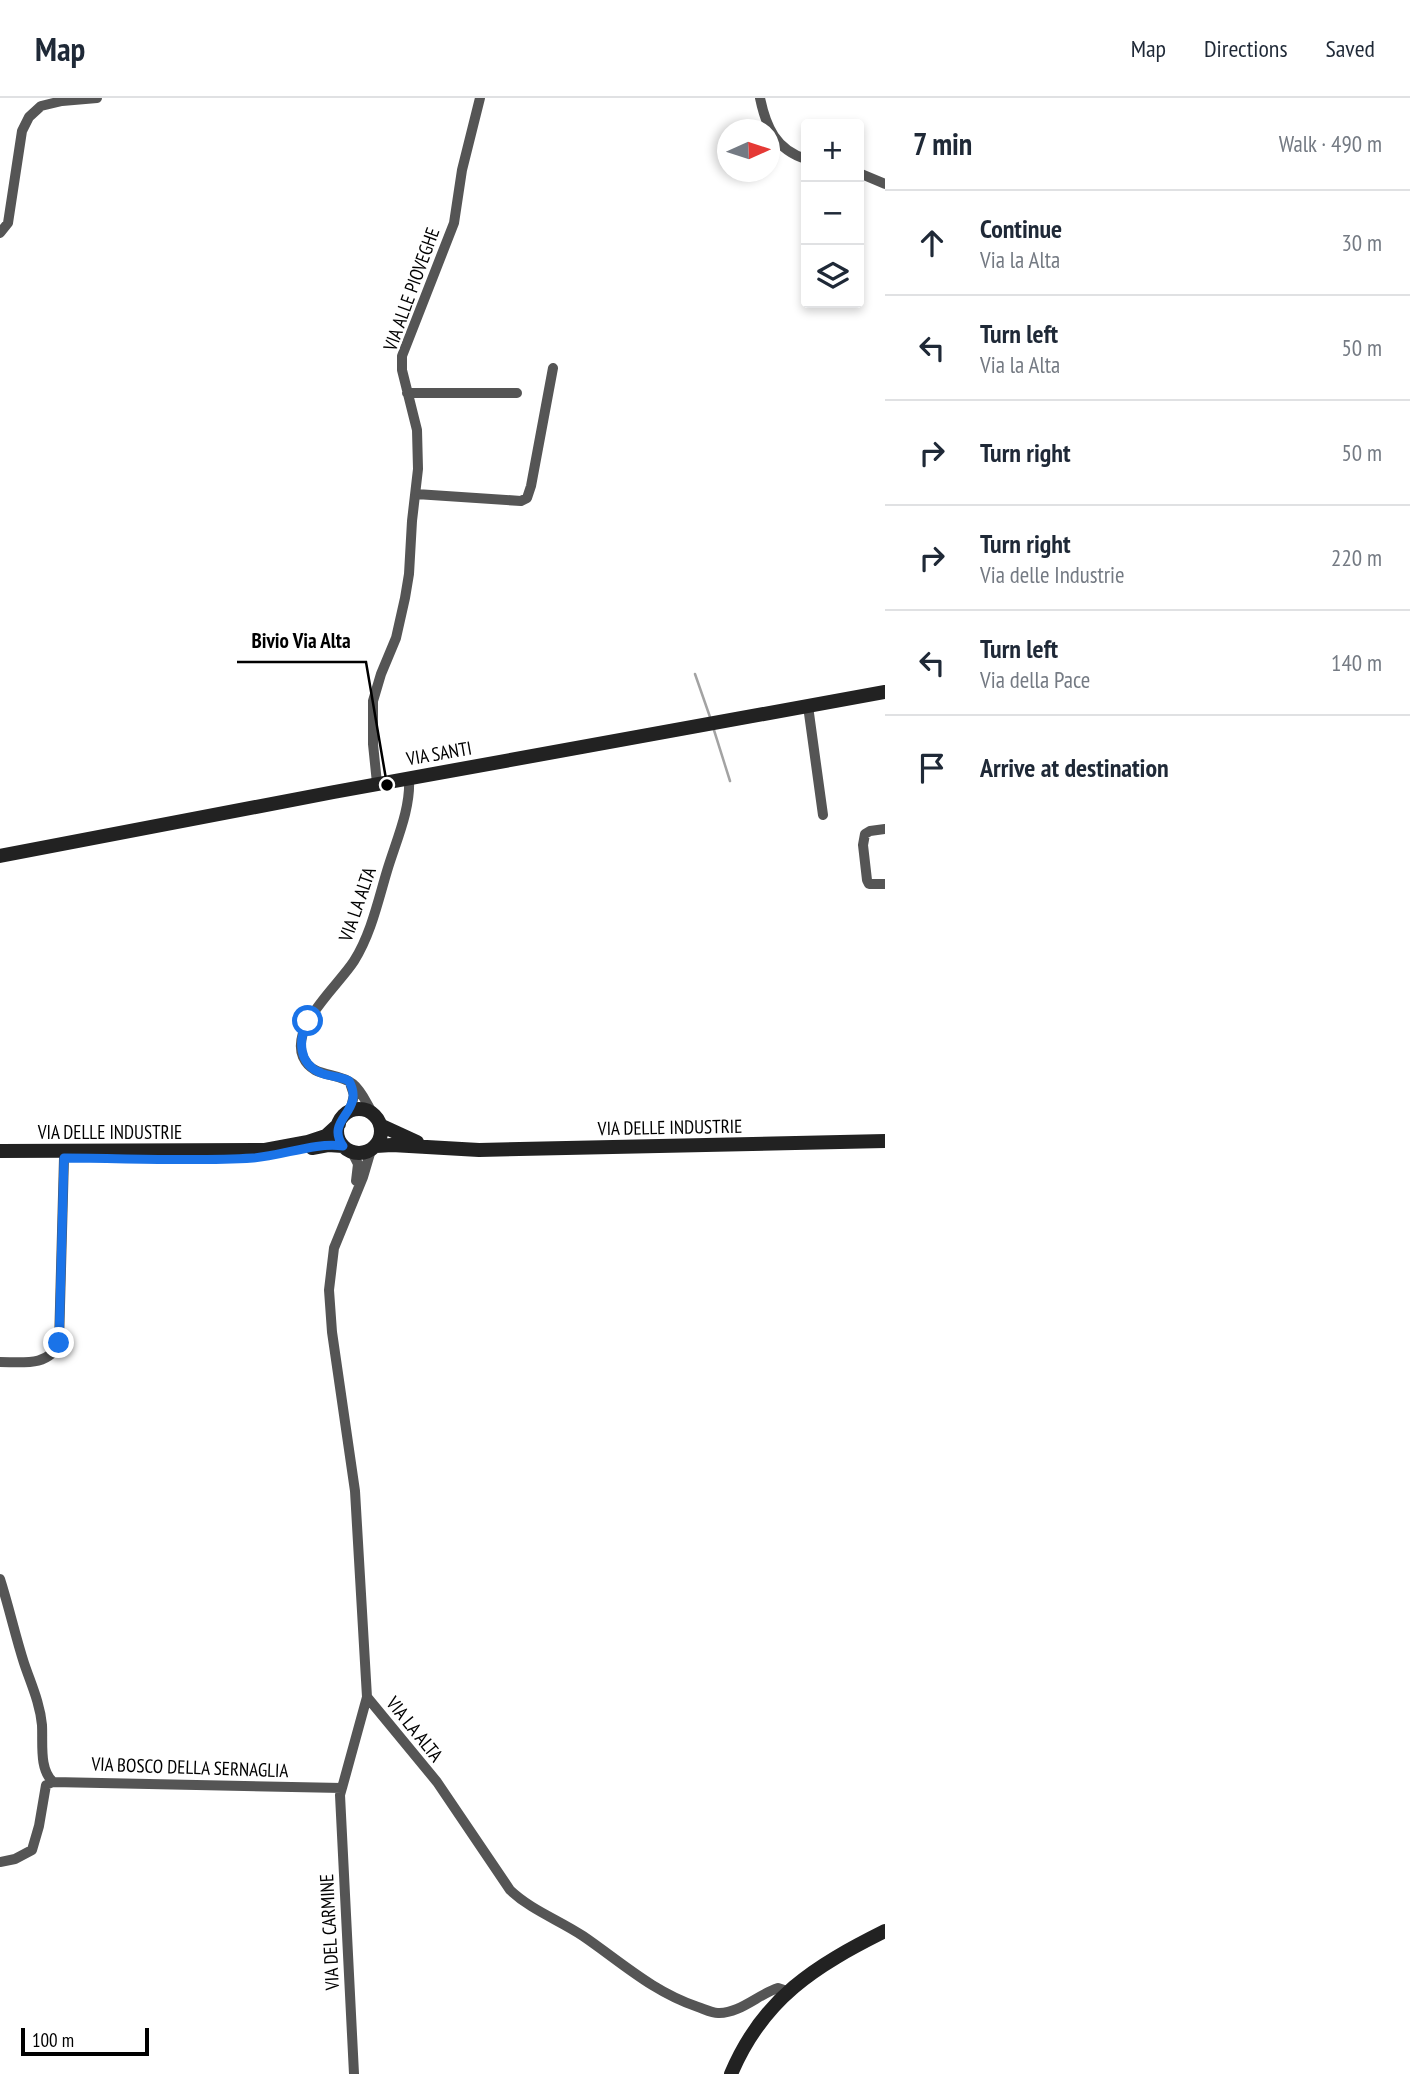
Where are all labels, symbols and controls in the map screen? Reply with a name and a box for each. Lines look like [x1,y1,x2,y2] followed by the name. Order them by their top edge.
[35,27,85,70] text: Map
[1131,33,1166,64] text: Map
[1204,33,1288,64] text: Directions
[1326,33,1375,64] text: Saved
[717,119,780,182] north arrow
[801,119,864,308] map controls
[801,119,864,182] button: +
[913,124,972,163] text: 7 min
[1279,129,1382,158] text: Walk · 490 m
[801,182,864,245] button: −
[980,212,1062,245] text: Continue
[377,224,444,355] street label: VIA ALLE PIOVEGHE
[913,224,951,262] icon: ahead
[1341,228,1382,257] text: 30 m
[801,245,864,308] button: layers
[980,245,1060,274] text: Via la Alta
[980,317,1058,350] text: Turn left
[913,329,951,367] icon: left
[1341,333,1382,362] text: 50 m
[980,350,1060,379] text: Via la Alta
[913,434,951,472] icon: right
[980,436,1071,469] text: Turn right
[1341,438,1382,467] text: 50 m
[980,527,1071,560] text: Turn right
[913,539,951,577] icon: right
[1331,543,1382,572] text: 220 m
[980,560,1125,589] text: Via delle Industrie
[237,620,366,662] callout: Bivio Via Alta
[251,627,351,654] text: Bivio Via Alta
[980,632,1058,665] text: Turn left
[913,644,951,682] icon: left
[1331,648,1382,677] text: 140 m
[980,665,1090,694] text: Via della Pace
[403,735,474,771] street label: VIA SANTI
[913,749,951,787] icon: arrive
[980,751,1169,784] text: Arrive at destination
[333,864,381,945] street label: VIA LA ALTA
[292,1005,323,1036] route start
[597,1114,742,1140] street label: VIA DELLE INDUSTRIE
[37,1120,182,1144] street label: VIA DELLE INDUSTRIE
[43,1327,74,1358] route end
[381,1691,449,1766] street label: VIA LA ALTA
[90,1752,289,1782] street label: VIA BOSCO DELLA SERNAGLIA
[314,1873,344,1992] street label: VIA DEL CARMINE
[21,2025,149,2057] scale bar
[32,2028,74,2052] text: 100 m

